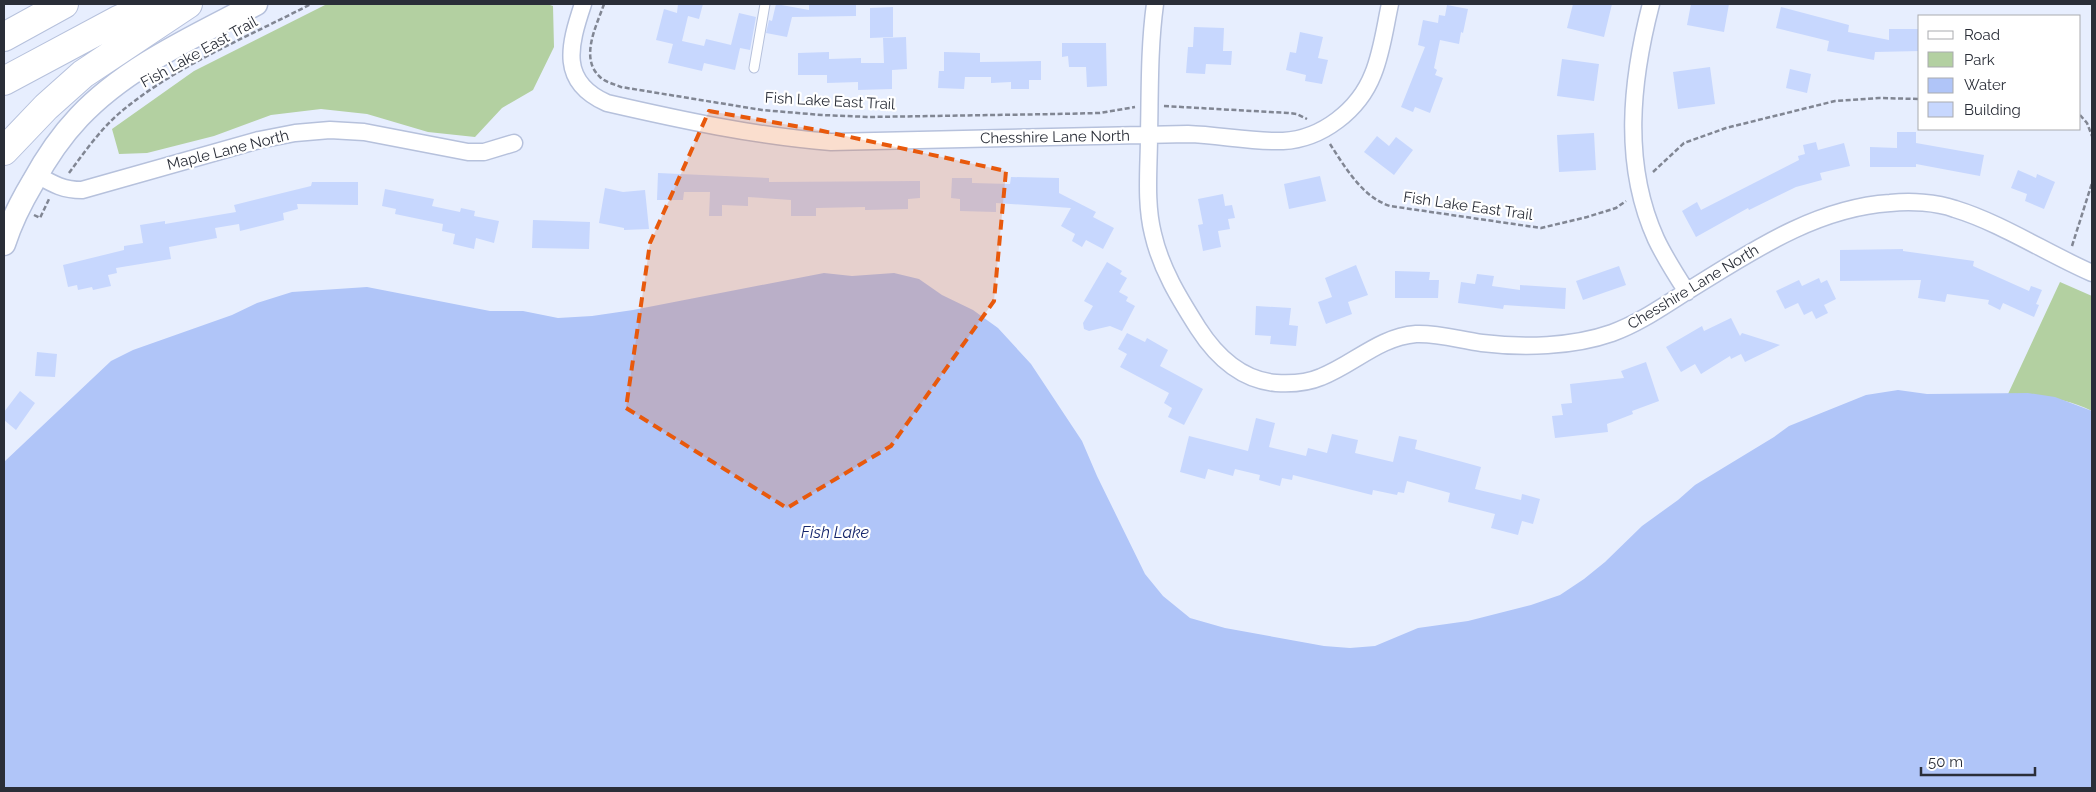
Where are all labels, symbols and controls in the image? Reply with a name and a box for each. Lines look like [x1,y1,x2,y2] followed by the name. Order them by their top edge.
[138,12,261,92] street label: Fish Lake East Trail
[1918,15,2081,130] legend
[1964,26,2000,44] text: Road
[1964,51,1995,69] text: Park
[1964,76,2007,94] text: Water
[764,89,897,113] street label: Fish Lake East Trail
[1964,101,2021,119] text: Building
[165,126,291,174] street label: Maple Lane North
[980,127,1130,147] street label: Chesshire Lane North
[1402,188,1535,224] street label: Fish Lake East Trail
[1624,241,1762,333] street label: Chesshire Lane North
[801,523,869,542] water label: Fish Lake
[1921,744,2035,776] scale bar
[1928,753,1963,771] text: 50 m

